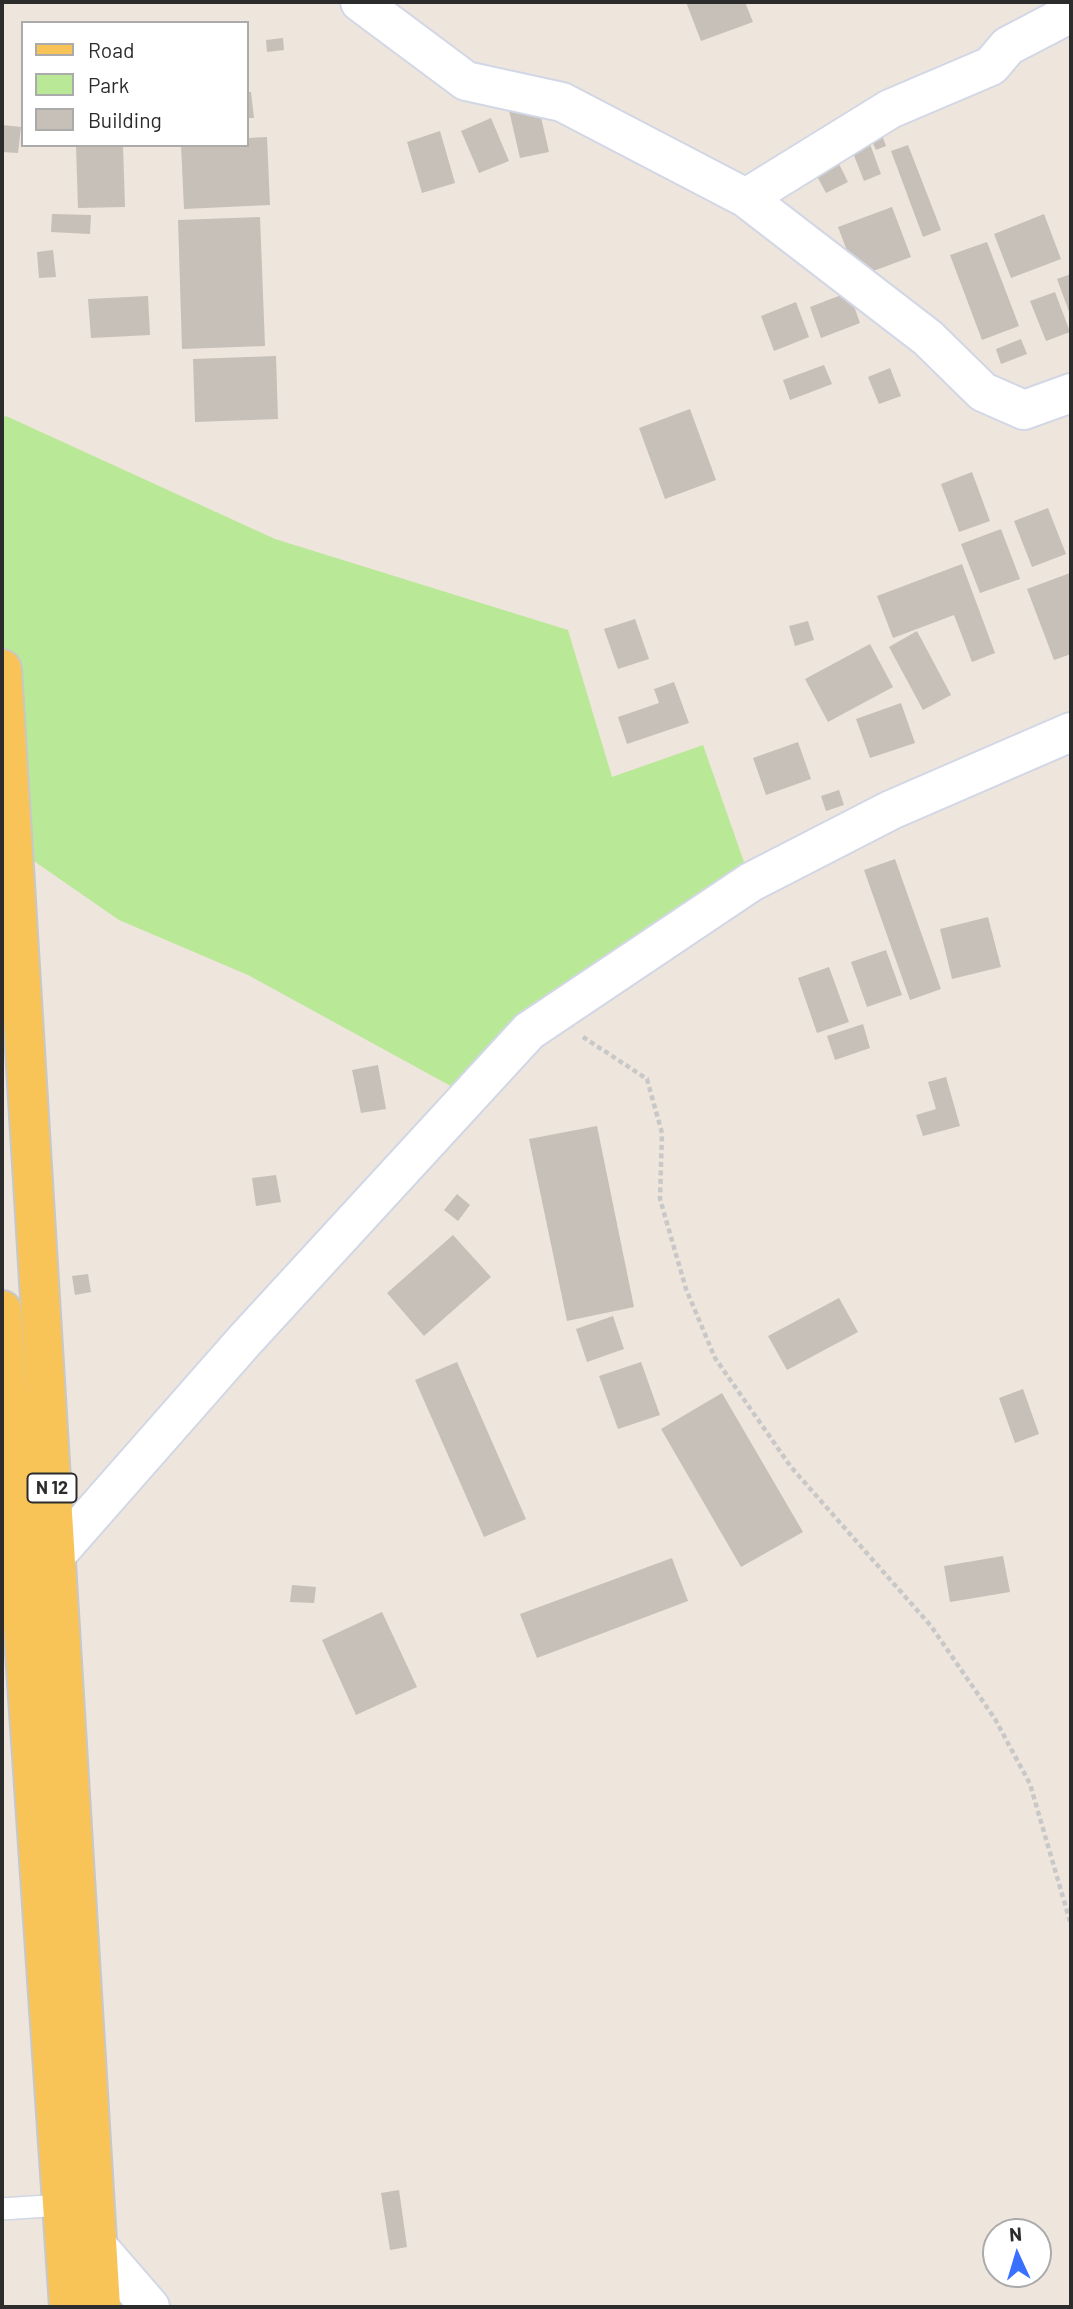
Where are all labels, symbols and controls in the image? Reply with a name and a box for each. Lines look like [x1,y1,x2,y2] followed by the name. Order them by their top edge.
[21,21,248,147] legend
[88,37,134,62] text: Road
[88,72,129,97] text: Park
[88,107,162,132] text: Building
[28,1474,76,1503] road number: N 12
[982,2218,1052,2288] north arrow
[1009,2222,1023,2245] text: N

